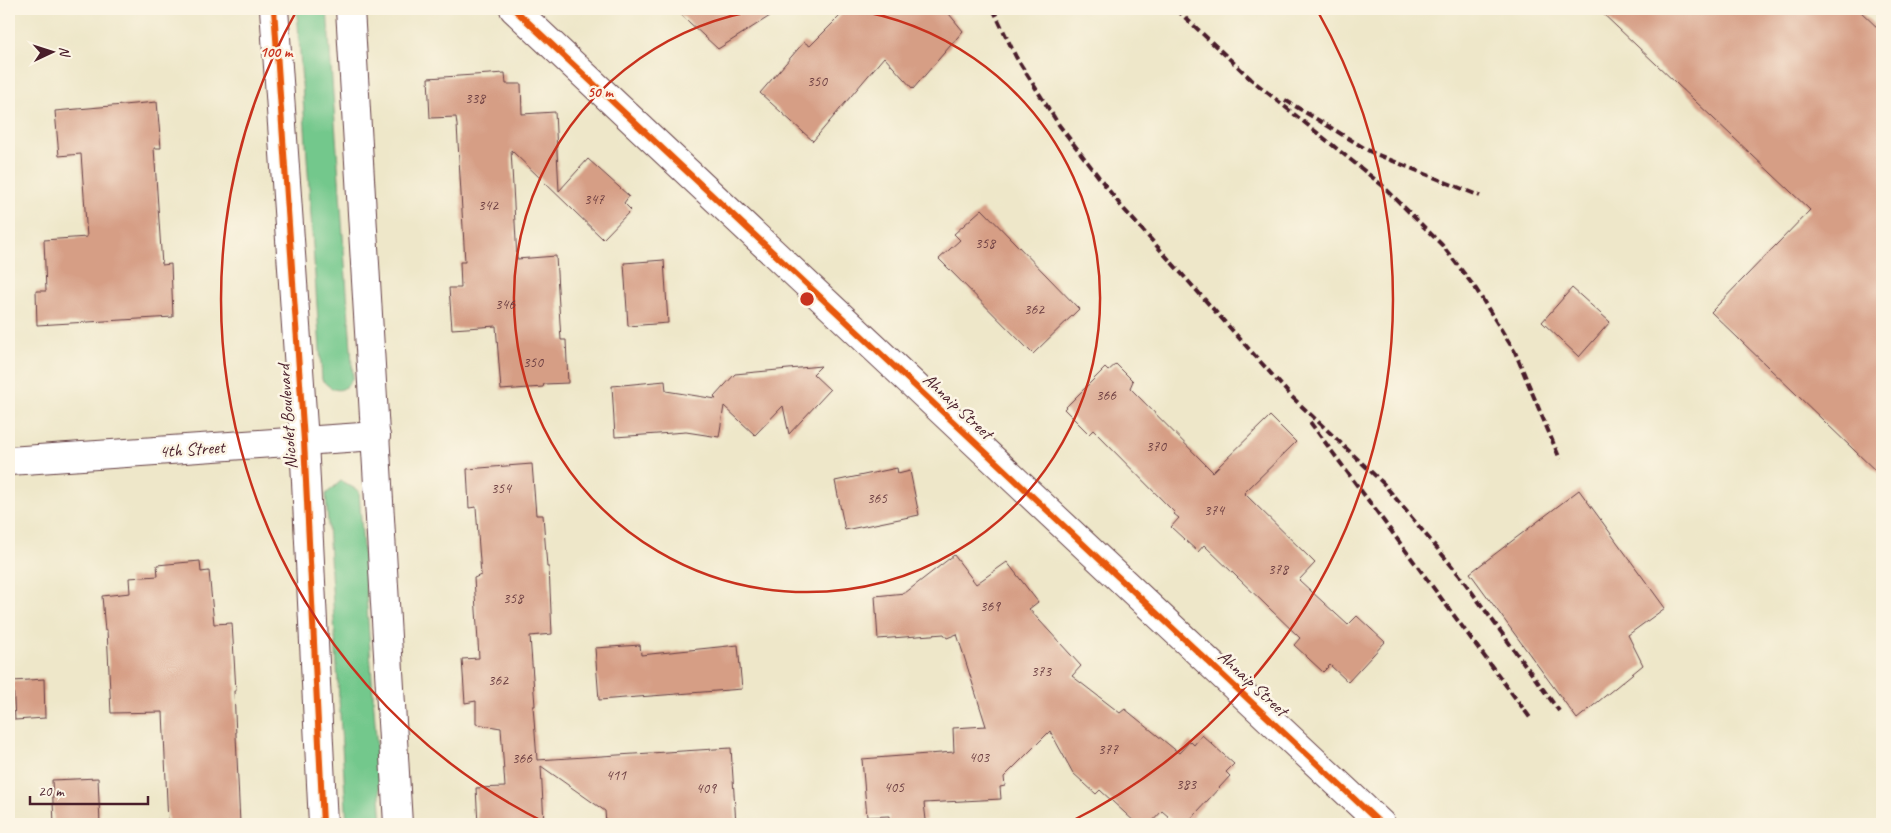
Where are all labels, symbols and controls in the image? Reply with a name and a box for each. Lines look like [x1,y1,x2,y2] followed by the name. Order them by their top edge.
[28,28,78,78] north arrow
[260,43,294,62] text: 100 m
[56,46,73,58] text: N
[807,72,828,91] house number: 350
[587,83,614,102] text: 50 m
[465,89,486,108] house number: 338
[584,190,605,209] house number: 347
[478,196,499,215] house number: 342
[975,234,996,253] house number: 358
[798,290,816,308] centre of rings
[495,295,516,314] house number: 346
[1024,300,1045,319] house number: 362
[523,353,544,372] house number: 350
[272,361,302,470] street label: Nicolet Boulevard
[919,368,1000,446] street label: Ahnaip Street
[1096,386,1117,405] house number: 366
[159,436,227,462] street label: 4th Street
[1146,437,1167,456] house number: 370
[491,479,512,498] house number: 354
[867,489,888,508] house number: 365
[1204,501,1225,520] house number: 374
[1268,560,1289,579] house number: 378
[503,589,524,608] house number: 358
[980,597,1001,616] house number: 369
[1214,645,1295,723] street label: Ahnaip Street
[1031,662,1052,681] house number: 373
[488,671,509,690] house number: 362
[1098,740,1119,759] house number: 377
[969,748,990,767] house number: 403
[512,749,533,768] house number: 366
[606,766,627,785] house number: 411
[30,773,148,805] scale bar
[1176,775,1197,794] house number: 383
[884,778,905,797] house number: 405
[696,779,717,798] house number: 409
[38,782,65,801] text: 20 m

